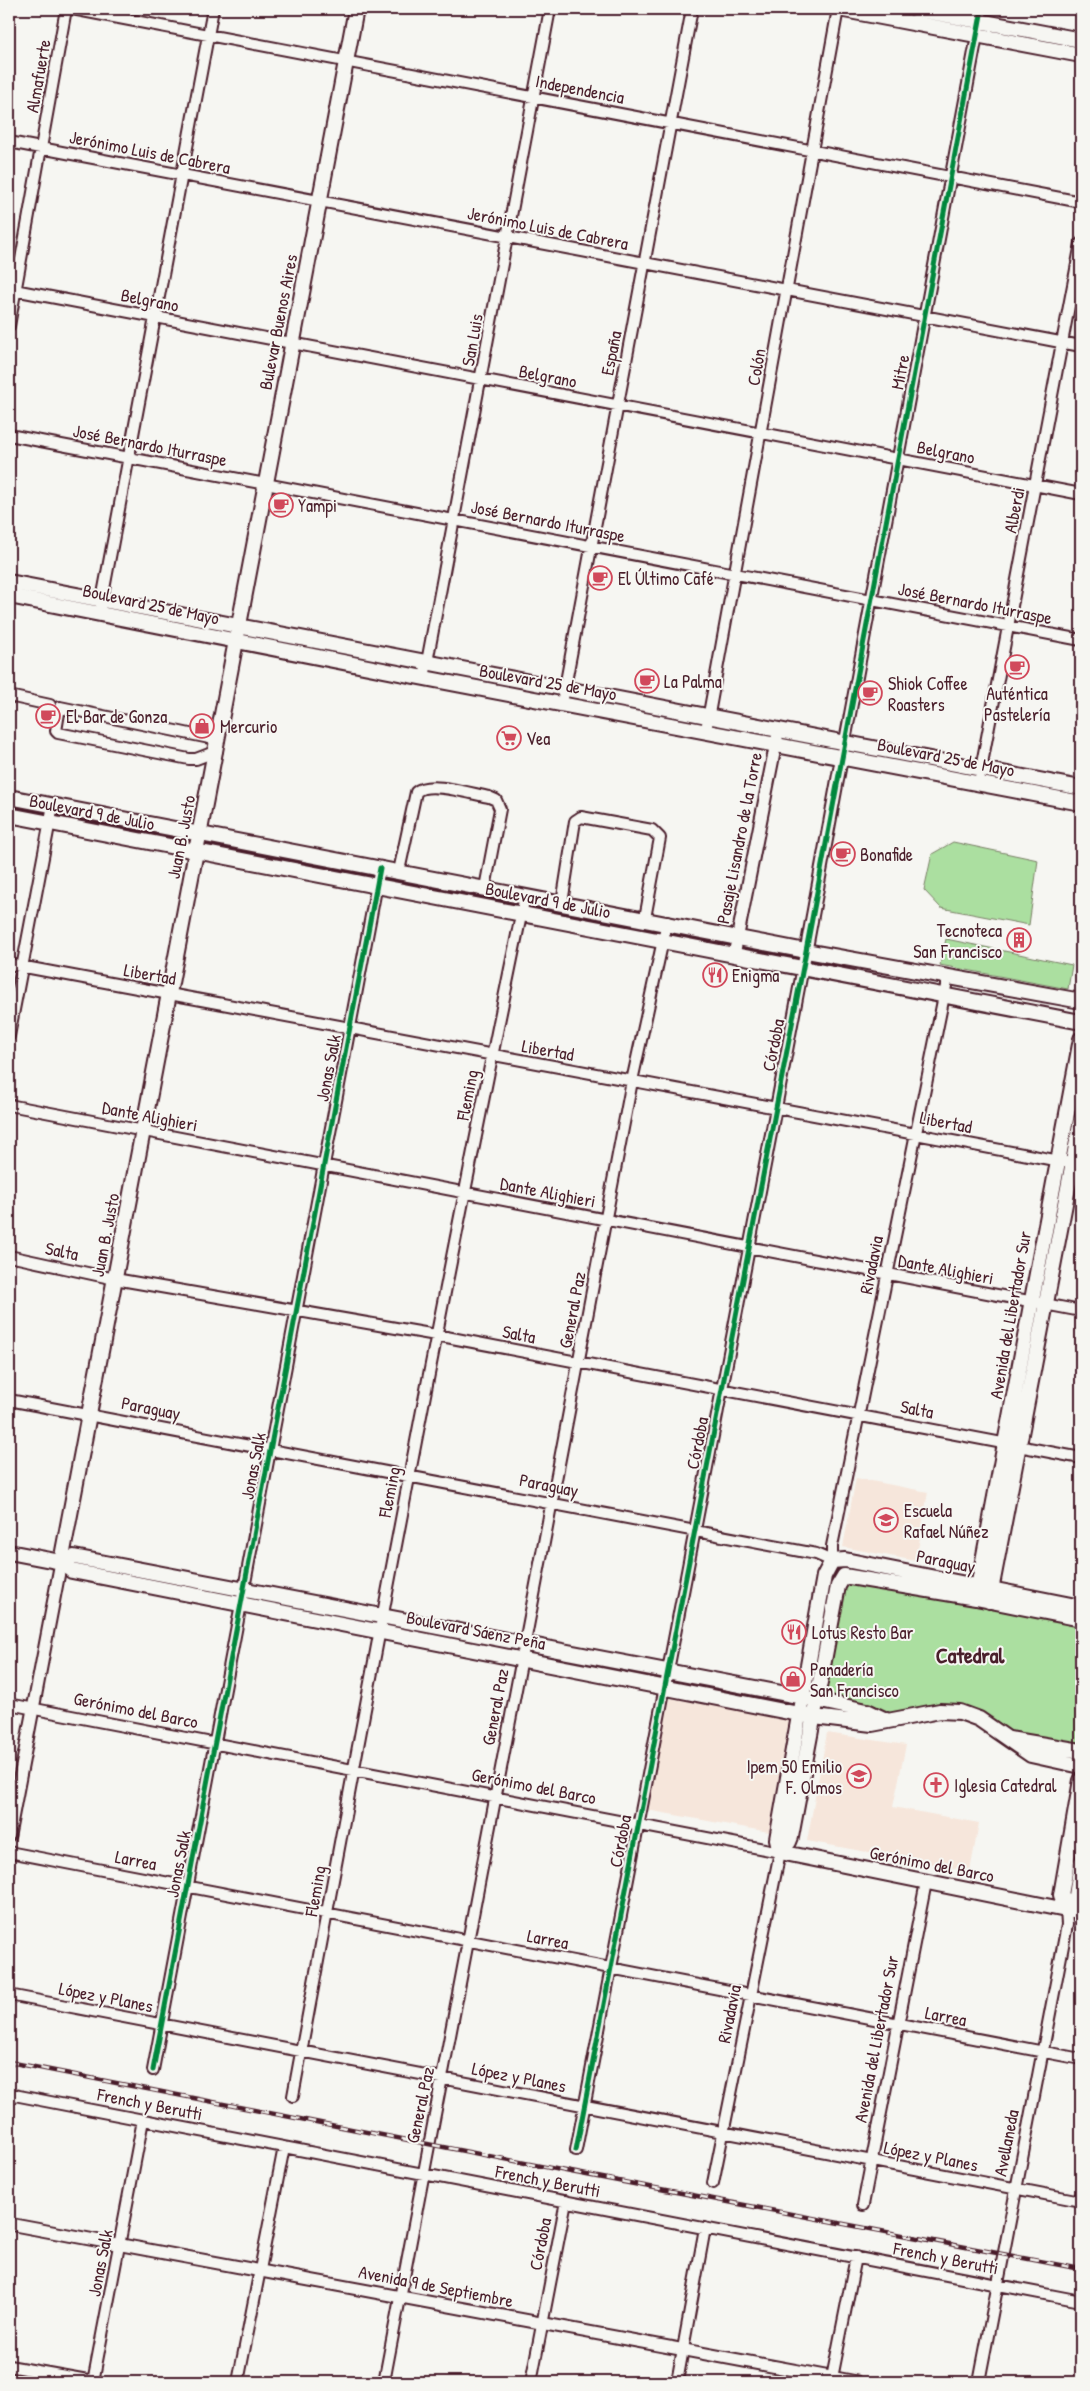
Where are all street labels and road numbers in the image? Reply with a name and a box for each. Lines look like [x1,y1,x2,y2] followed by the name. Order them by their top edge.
[19,37,57,115] street label: Almafuerte
[533,68,627,110] street label: Independencia
[67,124,233,180] street label: Jerónimo Luis de Cabrera
[465,200,631,256] street label: Jerónimo Luis de Cabrera
[253,252,303,392] street label: Bulevar Buenos Aires
[119,282,181,318] street label: Belgrano
[455,312,489,368] street label: San Luis
[594,329,628,377] street label: España
[740,346,772,388] street label: Colón
[884,352,916,392] street label: Mitre
[517,358,579,394] street label: Belgrano
[71,418,229,472] street label: José Bernardo Iturraspe
[915,434,977,470] street label: Belgrano
[997,485,1031,535] street label: Alberdi
[469,494,627,548] street label: José Bernardo Iturraspe
[896,576,1054,630] street label: José Bernardo Iturraspe
[80,577,222,631] street label: Boulevard 25 de Mayo
[477,658,619,706] street label: Boulevard 25 de Mayo
[875,731,1017,783] street label: Boulevard 25 de Mayo
[710,750,768,926] street label: Pasaje Lisandro de la Torre
[27,788,157,836] street label: Boulevard 9 de Julio
[161,793,201,881] street label: Juan B. Justo
[483,876,613,924] street label: Boulevard 9 de Julio
[122,957,178,991] street label: Libertad
[756,1017,790,1073] street label: Córdoba
[309,1032,347,1104] street label: Jonas Salk
[520,1033,576,1067] street label: Libertad
[450,1068,484,1123] street label: Fleming
[100,1095,200,1137] street label: Dante Alighieri
[918,1105,974,1139] street label: Libertad
[498,1171,598,1213] street label: Dante Alighieri
[85,1191,125,1279] street label: Juan B. Justo
[983,1229,1037,1401] street label: Avenida del Libertador Sur
[853,1234,889,1296] street label: Rivadavia
[43,1235,81,1267] street label: Salta
[896,1248,996,1290] street label: Dante Alighieri
[552,1269,592,1350] street label: General Paz
[500,1319,538,1349] street label: Salta
[119,1390,183,1426] street label: Paraguay
[898,1394,936,1424] street label: Salta
[680,1415,714,1471] street label: Córdoba
[234,1430,272,1502] street label: Jonas Salk
[372,1465,406,1520] street label: Fleming
[517,1467,581,1503] street label: Paraguay
[914,1543,978,1579] street label: Paraguay
[404,1604,548,1656] street label: Boulevard Sáenz Peña
[475,1666,515,1747] street label: General Paz
[72,1686,200,1734] street label: Gerónimo del Barco
[470,1762,598,1810] street label: Gerónimo del Barco
[603,1813,637,1869] street label: Córdoba
[159,1828,197,1900] street label: Jonas Salk
[868,1840,996,1888] street label: Gerónimo del Barco
[113,1844,159,1876] street label: Larrea
[298,1864,332,1919] street label: Fleming
[525,1923,571,1955] street label: Larrea
[848,1953,904,2125] street label: Avenida del Libertador Sur
[57,1976,155,2018] street label: López y Planes
[711,1983,747,2045] street label: Rivadavia
[923,2000,969,2032] street label: Larrea
[470,2056,568,2098] street label: López y Planes
[400,2064,440,2145] street label: General Paz
[94,2081,205,2126] street label: French y Berutti
[987,2108,1025,2178] street label: Avellaneda
[882,2135,980,2177] street label: López y Planes
[492,2158,603,2203] street label: French y Berutti
[523,2216,557,2272] street label: Córdoba
[81,2227,119,2299] street label: Jonas Salk
[890,2235,1001,2280] street label: French y Berutti
[357,2259,515,2313] street label: Avenida 9 de Septiembre

